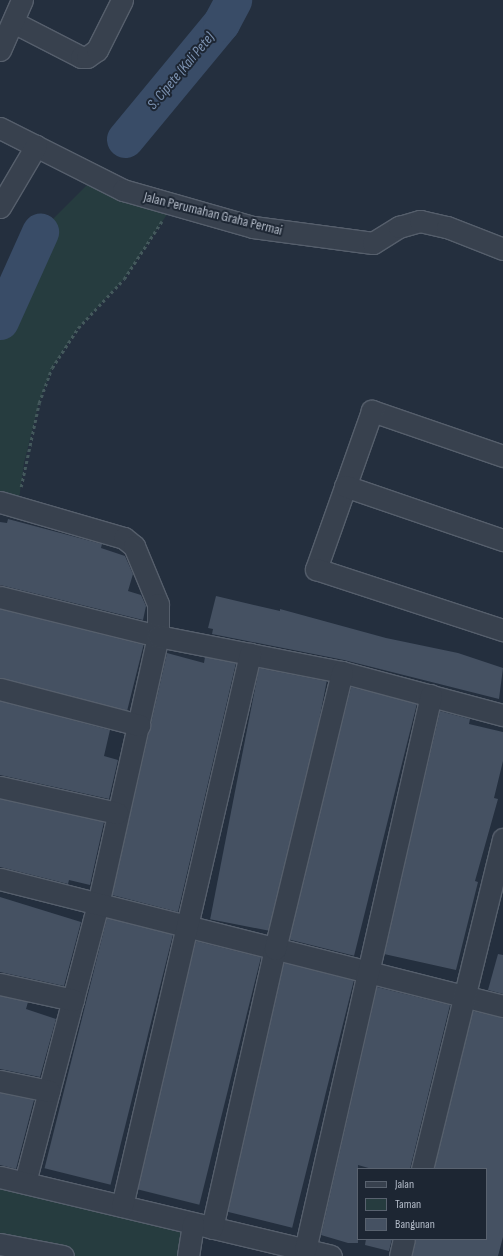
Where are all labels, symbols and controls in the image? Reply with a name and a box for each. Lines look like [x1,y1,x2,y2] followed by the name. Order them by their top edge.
[144,29,218,113] water label: S. Cipete (Kali Pete)
[142,189,284,239] street label: Jalan Perumahan Graha Permai
[357,1168,487,1240] legend
[395,1177,414,1192] text: Jalan
[395,1197,421,1212] text: Taman
[395,1217,435,1232] text: Bangunan

